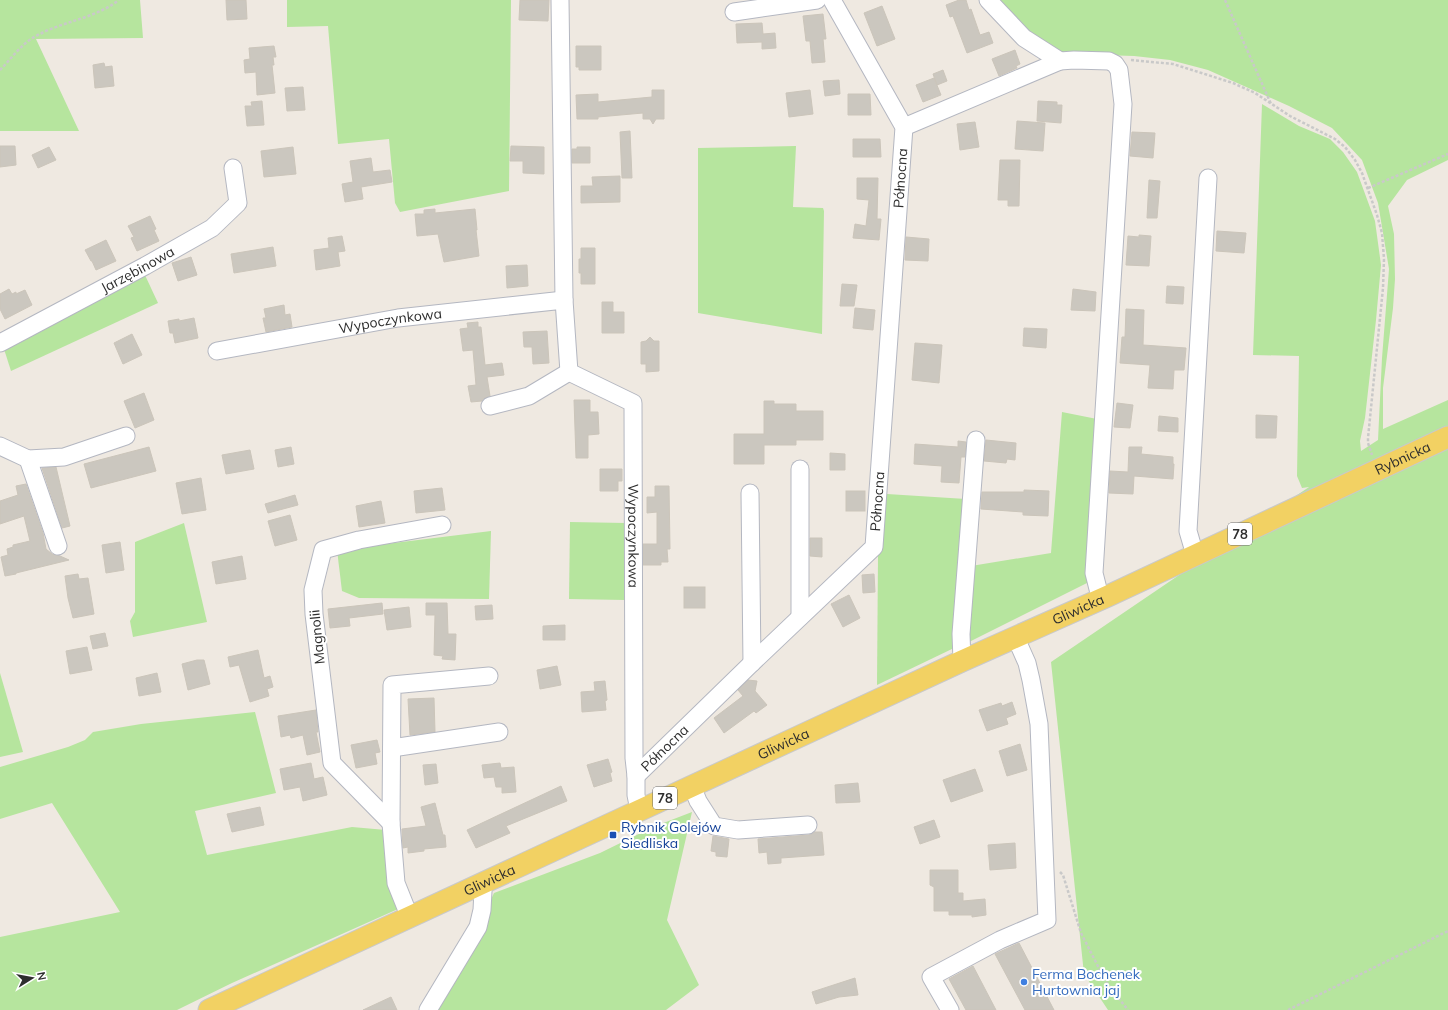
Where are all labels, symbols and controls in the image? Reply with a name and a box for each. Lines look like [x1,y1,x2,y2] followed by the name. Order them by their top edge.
[889,148,911,209] street label: Północna
[98,242,178,297] street label: Jarzębinowa
[337,304,443,338] street label: Wypoczynkowa
[1372,437,1433,479] street label: Rybnicka
[866,471,888,532] street label: Północna
[624,484,643,588] street label: Wypoczynkowa
[1228,523,1252,545] road number: 78
[1049,590,1107,629] street label: Gliwicka
[305,609,329,665] street label: Magnolii
[637,721,692,775] street label: Północna
[755,724,812,764] street label: Gliwicka
[653,787,677,809] road number: 78
[621,818,721,852] place label: Rybnik Golejów Siedliska
[608,830,618,840] marker: Rybnik Golejów Siedliska
[461,860,518,900] street label: Gliwicka
[12,958,52,998] north arrow
[1032,965,1141,999] place label: Ferma Bochenek Hurtownia jaj
[34,971,49,982] text: N
[1019,977,1029,987] marker: Ferma Bochenek Hurtownia jaj

